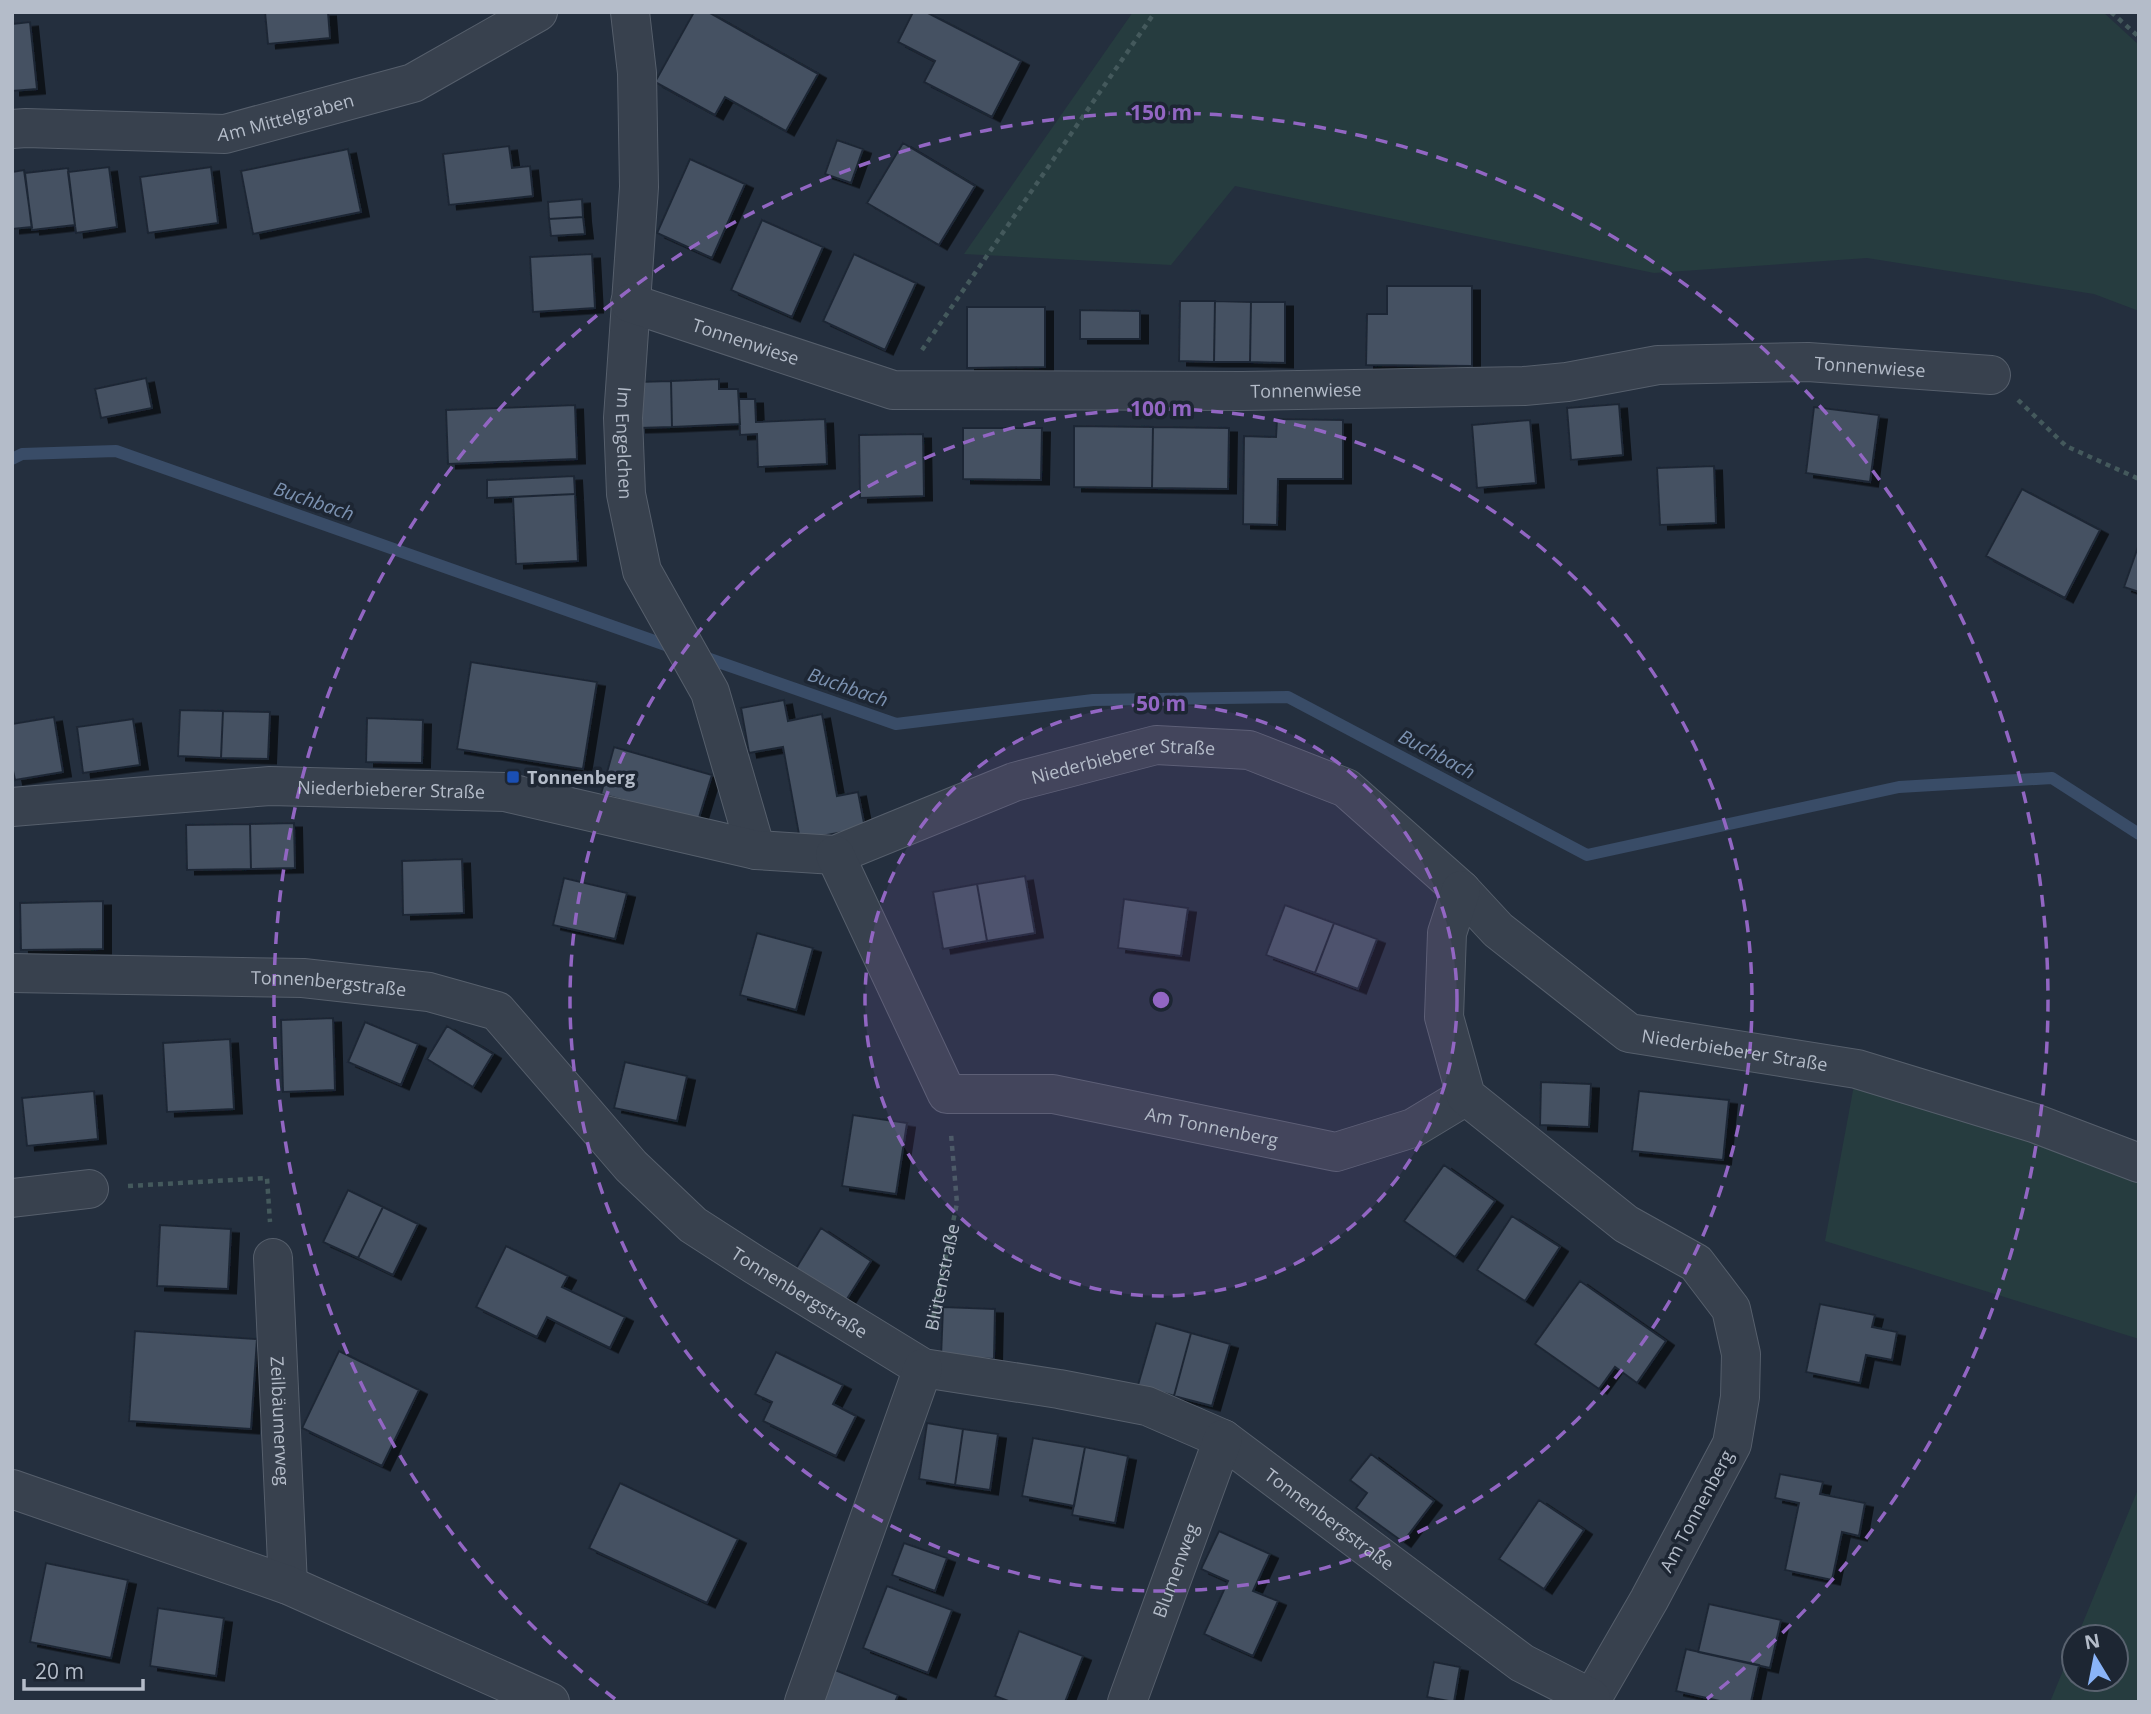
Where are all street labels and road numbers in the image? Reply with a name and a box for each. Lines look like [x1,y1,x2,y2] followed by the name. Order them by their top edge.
[217,88,357,146] street label: Am Mittelgraben
[689,312,802,370] street label: Tonnenwiese
[1814,350,1926,382] street label: Tonnenwiese
[1250,377,1362,403] street label: Tonnenwiese
[611,386,638,500] street label: Im Engelchen
[1028,733,1216,789] street label: Niederbieberer Straße
[297,775,485,803] street label: Niederbieberer Straße
[251,965,408,1001] street label: Tonnenbergstraße
[1640,1023,1830,1076] street label: Niederbieberer Straße
[1143,1101,1281,1152] street label: Am Tonnenberg
[919,1222,964,1333] street label: Blütenstraße
[727,1241,872,1343] street label: Tonnenbergstraße
[266,1356,295,1486] street label: Zeilbäumerweg
[1654,1446,1738,1576] street label: Am Tonnenberg
[1260,1462,1399,1575] street label: Tonnenbergstraße
[1147,1520,1203,1621] street label: Blumenweg

